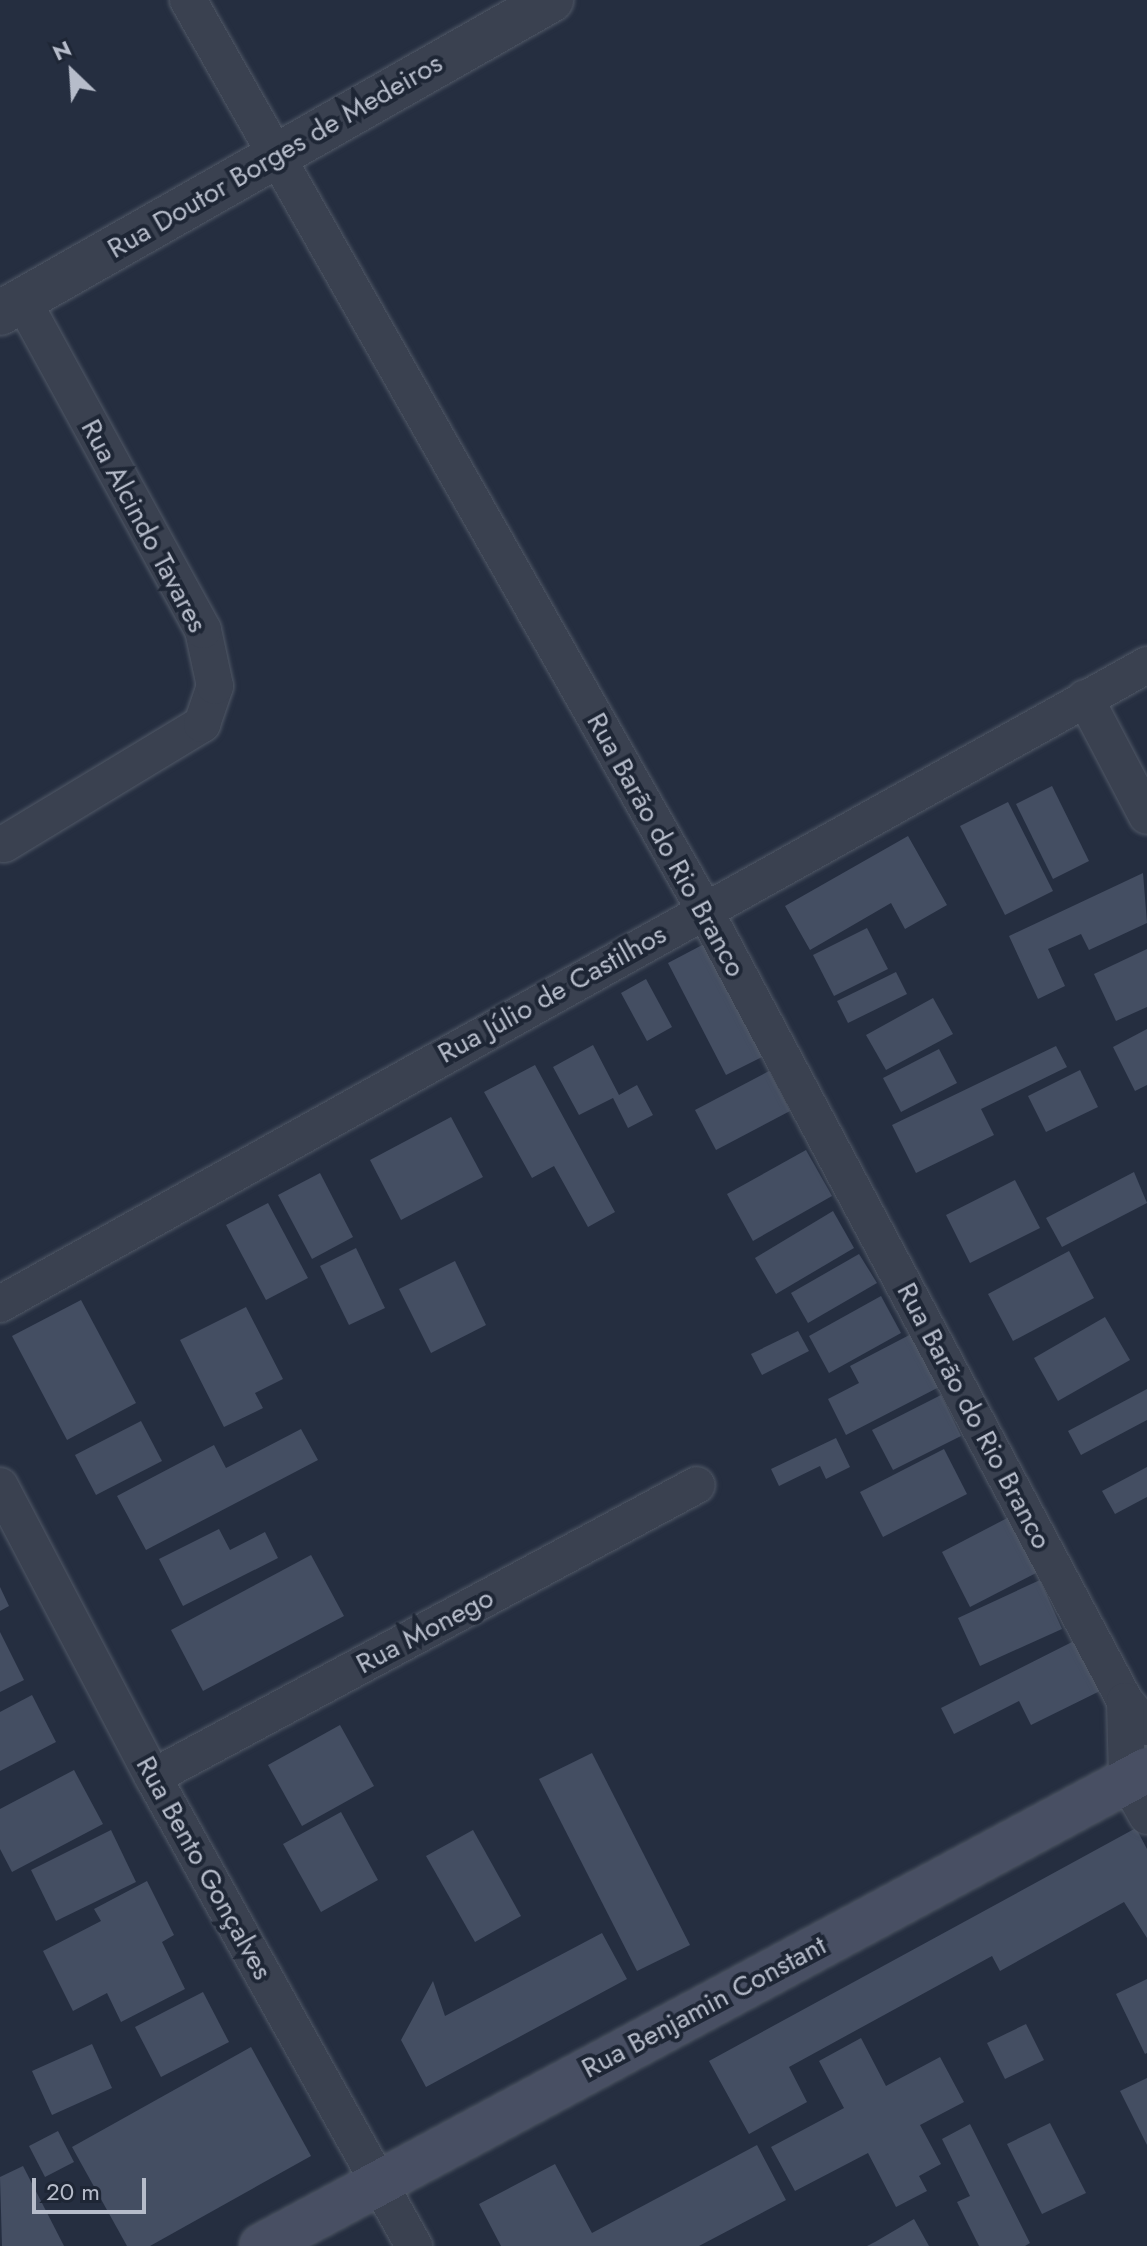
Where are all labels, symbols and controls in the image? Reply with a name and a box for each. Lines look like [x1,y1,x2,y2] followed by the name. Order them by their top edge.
[32,32,112,112] north arrow
[47,32,77,68] text: N
[102,46,448,266] street label: Rua Doutor Borges de Medeiros
[74,414,214,638] street label: Rua Alcindo Tavares
[579,707,753,983] street label: Rua Barão do Rio Branco
[432,917,672,1071] street label: Rua Júlio de Castilhos
[890,1277,1058,1555] street label: Rua Barão do Rio Branco
[351,1581,499,1681] street label: Rua Monego
[129,1751,279,1985] street label: Rua Bento Gonçalves
[576,1928,832,2086] street label: Rua Benjamin Constant
[36,2162,150,2212] scale bar
[46,2174,100,2209] text: 20 m

